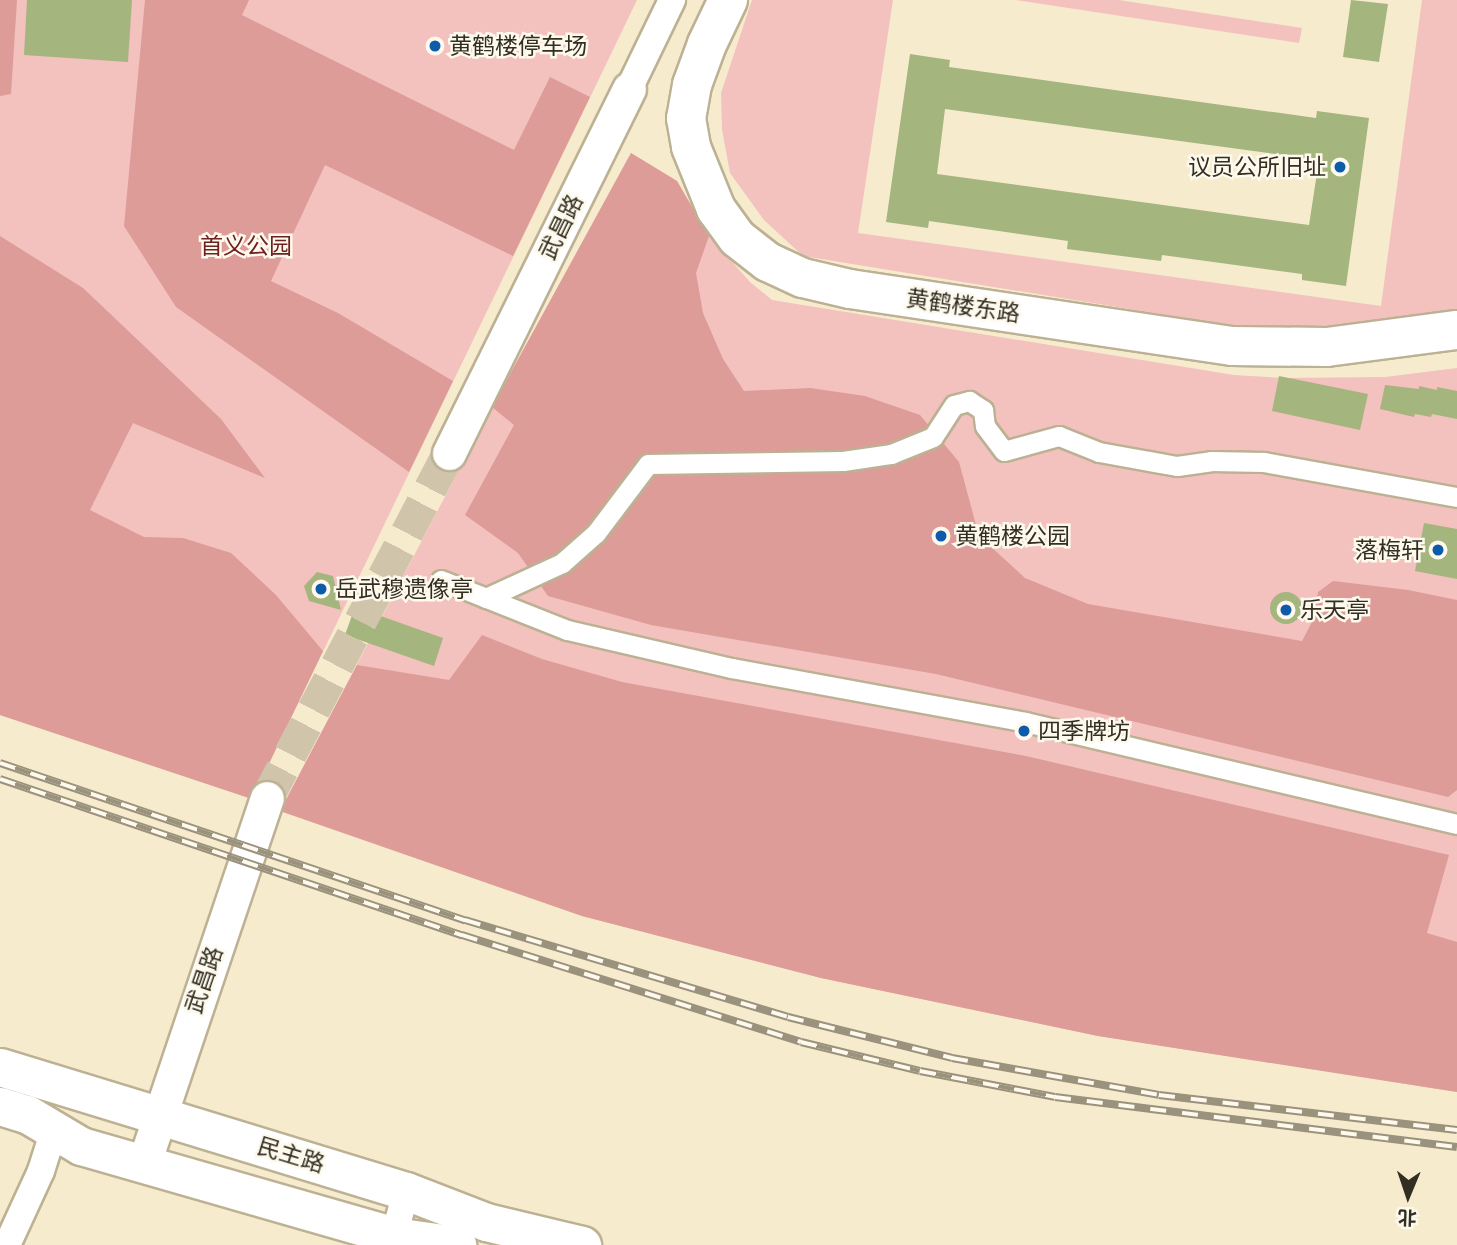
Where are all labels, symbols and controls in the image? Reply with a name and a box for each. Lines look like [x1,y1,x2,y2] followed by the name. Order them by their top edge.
[449,32,587,60] place label: 黄鹤楼停车场
[427,38,443,54] marker: 黄鹤楼停车场
[1188,153,1326,181] place label: 议员公所旧址
[1332,159,1348,175] marker: 议员公所旧址
[533,190,589,264] street label: 武昌路
[200,232,292,260] park label: 首义公园
[904,284,1022,328] street label: 黄鹤楼东路
[955,522,1070,550] place label: 黄鹤楼公园
[933,528,949,544] marker: 黄鹤楼公园
[1355,536,1424,564] place label: 落梅轩
[1430,542,1446,558] marker: 落梅轩
[335,575,473,603] place label: 岳武穆遗像亭
[313,581,329,597] marker: 岳武穆遗像亭
[1300,596,1369,624] place label: 乐天亭
[1278,602,1294,618] marker: 乐天亭
[1038,717,1130,745] place label: 四季牌坊
[1016,723,1032,739] marker: 四季牌坊
[180,943,228,1017] street label: 武昌路
[254,1132,328,1178] street label: 民主路
[1373,1161,1443,1231] north arrow
[1397,1206,1417,1229] text: 北

